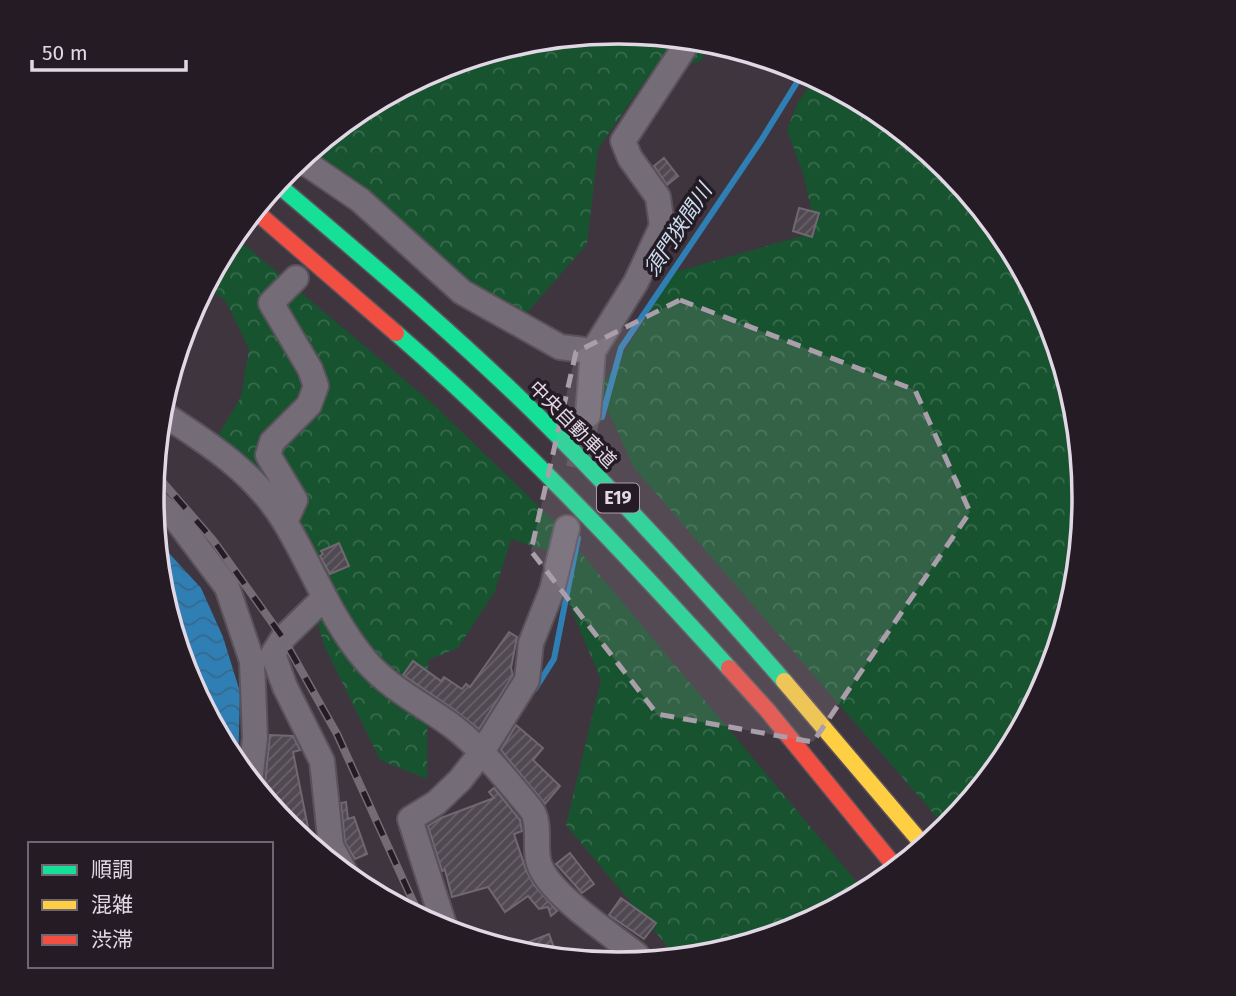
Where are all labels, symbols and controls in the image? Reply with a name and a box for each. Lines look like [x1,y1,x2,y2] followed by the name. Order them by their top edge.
[32,28,186,72] scale bar
[42,40,88,66] text: 50 m
[639,177,719,281] water label: 須門狭間川
[524,376,621,473] street label: 中央自動車道
[597,484,639,512] road number: E19
[28,842,273,968] legend
[91,857,133,883] text: 順調
[91,892,133,918] text: 混雑
[91,927,133,953] text: 渋滞

